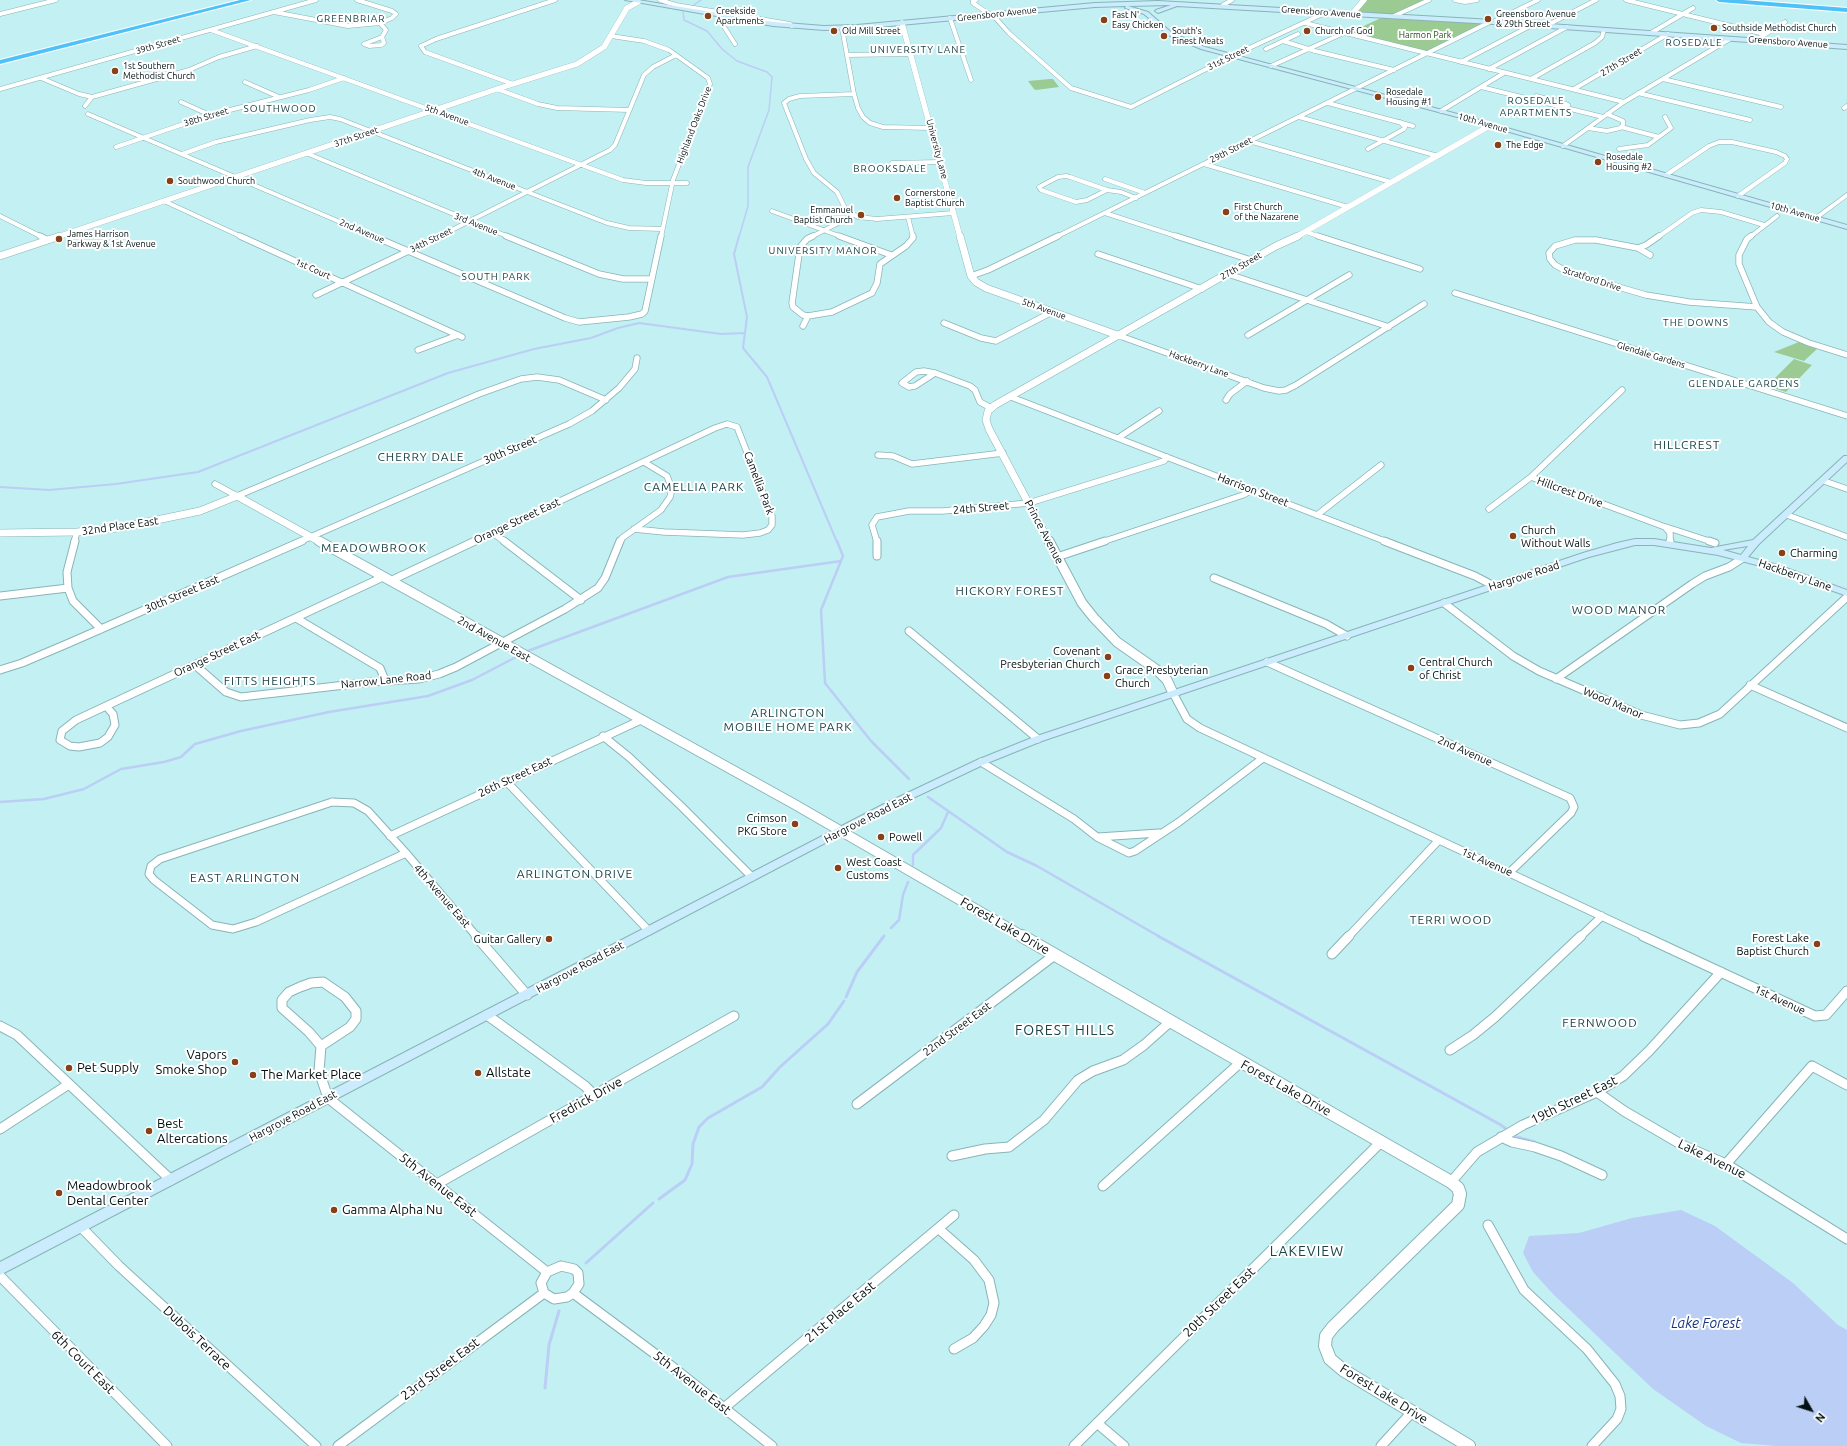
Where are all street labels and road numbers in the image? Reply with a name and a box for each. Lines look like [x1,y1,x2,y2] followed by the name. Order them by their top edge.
[957,4,1037,24] street label: Greensboro Avenue
[1281,4,1361,20] street label: Greensboro Avenue
[134,33,182,57] street label: 39th Street
[1748,34,1828,50] street label: Greensboro Avenue
[1206,43,1250,73] street label: 31st Street
[1598,46,1644,78] street label: 27th Street
[674,85,714,165] street label: Highland Oaks Drive
[423,102,471,128] street label: 5th Avenue
[182,105,230,129] street label: 38th Street
[1457,111,1509,135] street label: 10th Avenue
[924,118,950,180] street label: University Lane
[332,124,380,150] street label: 37th Street
[1208,135,1254,165] street label: 29th Street
[471,166,517,192] street label: 4th Avenue
[1769,200,1821,224] street label: 10th Avenue
[453,210,499,238] street label: 3rd Avenue
[338,217,386,245] street label: 2nd Avenue
[408,225,454,255] street label: 34th Street
[1218,250,1264,282] street label: 27th Street
[294,256,332,282] street label: 1st Court
[1562,265,1622,293] street label: Stratford Drive
[1020,296,1068,322] street label: 5th Avenue
[1615,339,1687,371] street label: Glendale Gardens
[1168,348,1230,380] street label: Hackberry Lane
[482,433,538,467] street label: 30th Street
[741,450,777,516] street label: Camellia Park
[1216,470,1290,510] street label: Harrison Street
[1535,474,1605,510] street label: Hillcrest Drive
[472,495,562,547] street label: Orange Street East
[1022,498,1066,566] street label: Prince Avenue
[952,499,1010,517] street label: 24th Street
[81,514,159,538] street label: 32nd Place East
[1757,556,1833,594] street label: Hackberry Lane
[1487,558,1561,594] street label: Hargrove Road
[143,572,221,616] street label: 30th Street East
[455,613,533,665] street label: 2nd Avenue East
[172,628,262,680] street label: Orange Street East
[340,669,432,691] street label: Narrow Lane Road
[1581,684,1645,722] street label: Wood Manor
[1436,733,1494,769] street label: 2nd Avenue
[476,754,554,800] street label: 26th Street East
[822,790,914,846] street label: Hargrove Road East
[1459,845,1515,879] street label: 1st Avenue
[411,862,473,930] street label: 4th Avenue East
[957,894,1053,958] street label: Forest Lake Drive
[534,938,626,996] street label: Hargrove Road East
[1752,982,1808,1018] street label: 1st Avenue
[920,999,994,1059] street label: 22nd Street East
[1238,1057,1334,1119] street label: Forest Lake Drive
[1528,1072,1620,1128] street label: 19th Street East
[547,1074,625,1126] street label: Fredrick Drive
[247,1087,339,1145] street label: Hargrove Road East
[1676,1136,1748,1182] street label: Lake Avenue
[396,1150,480,1220] street label: 5th Avenue East
[1180,1264,1258,1340] street label: 20th Street East
[802,1278,878,1346] street label: 21st Place East
[160,1303,234,1373] street label: Dubois Terrace
[48,1327,118,1397] street label: 6th Court East
[398,1334,482,1404] street label: 23rd Street East
[650,1348,734,1418] street label: 5th Avenue East
[1337,1361,1431,1427] street label: Forest Lake Drive

